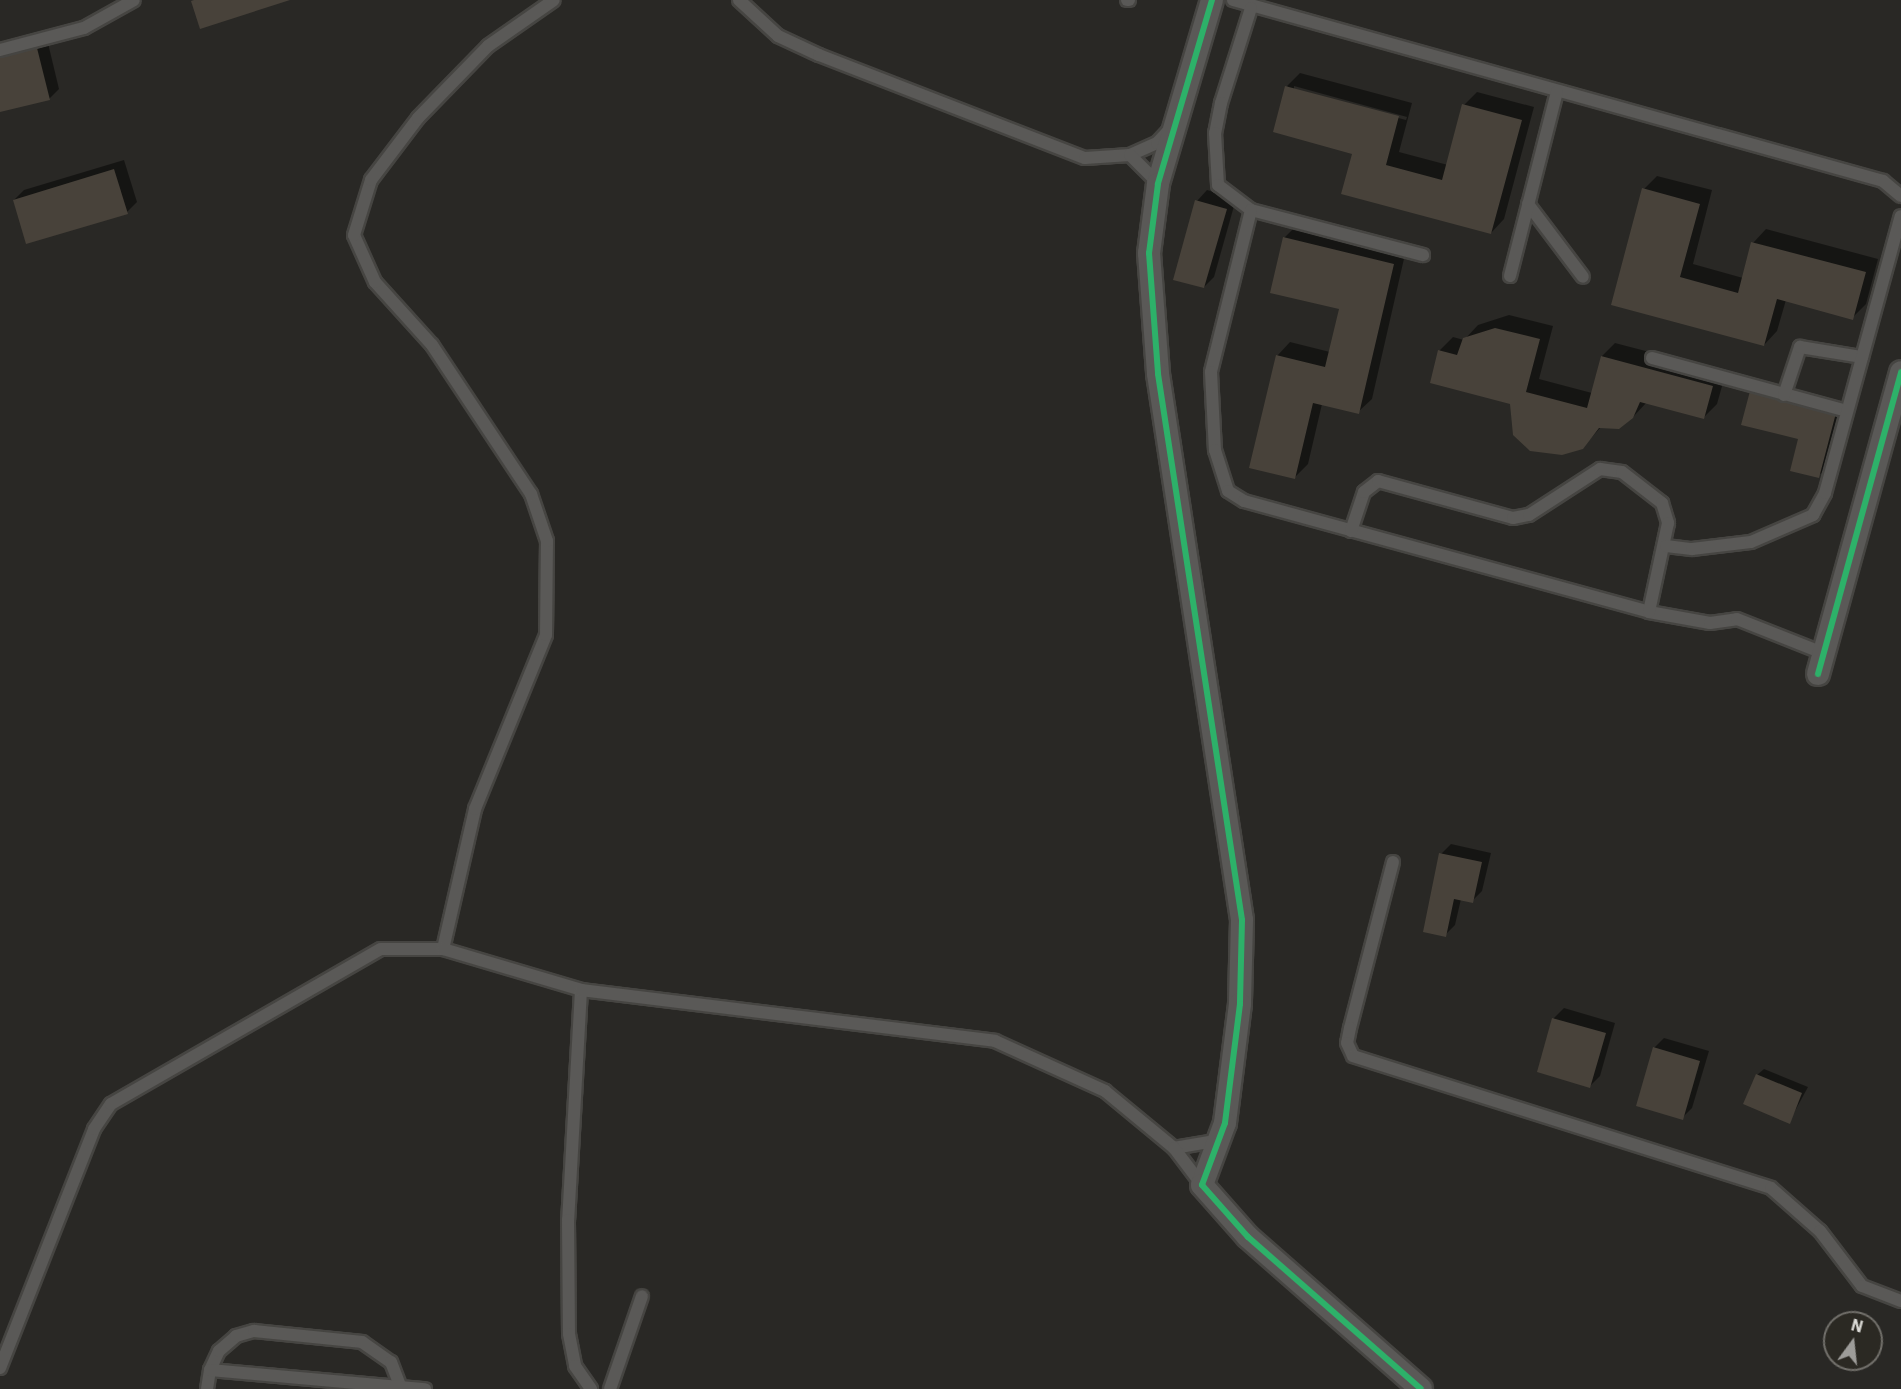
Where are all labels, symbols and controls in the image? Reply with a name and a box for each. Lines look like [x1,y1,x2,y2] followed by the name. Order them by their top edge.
[1823,1311,1883,1371] north arrow
[1849,1314,1865,1337] text: N

